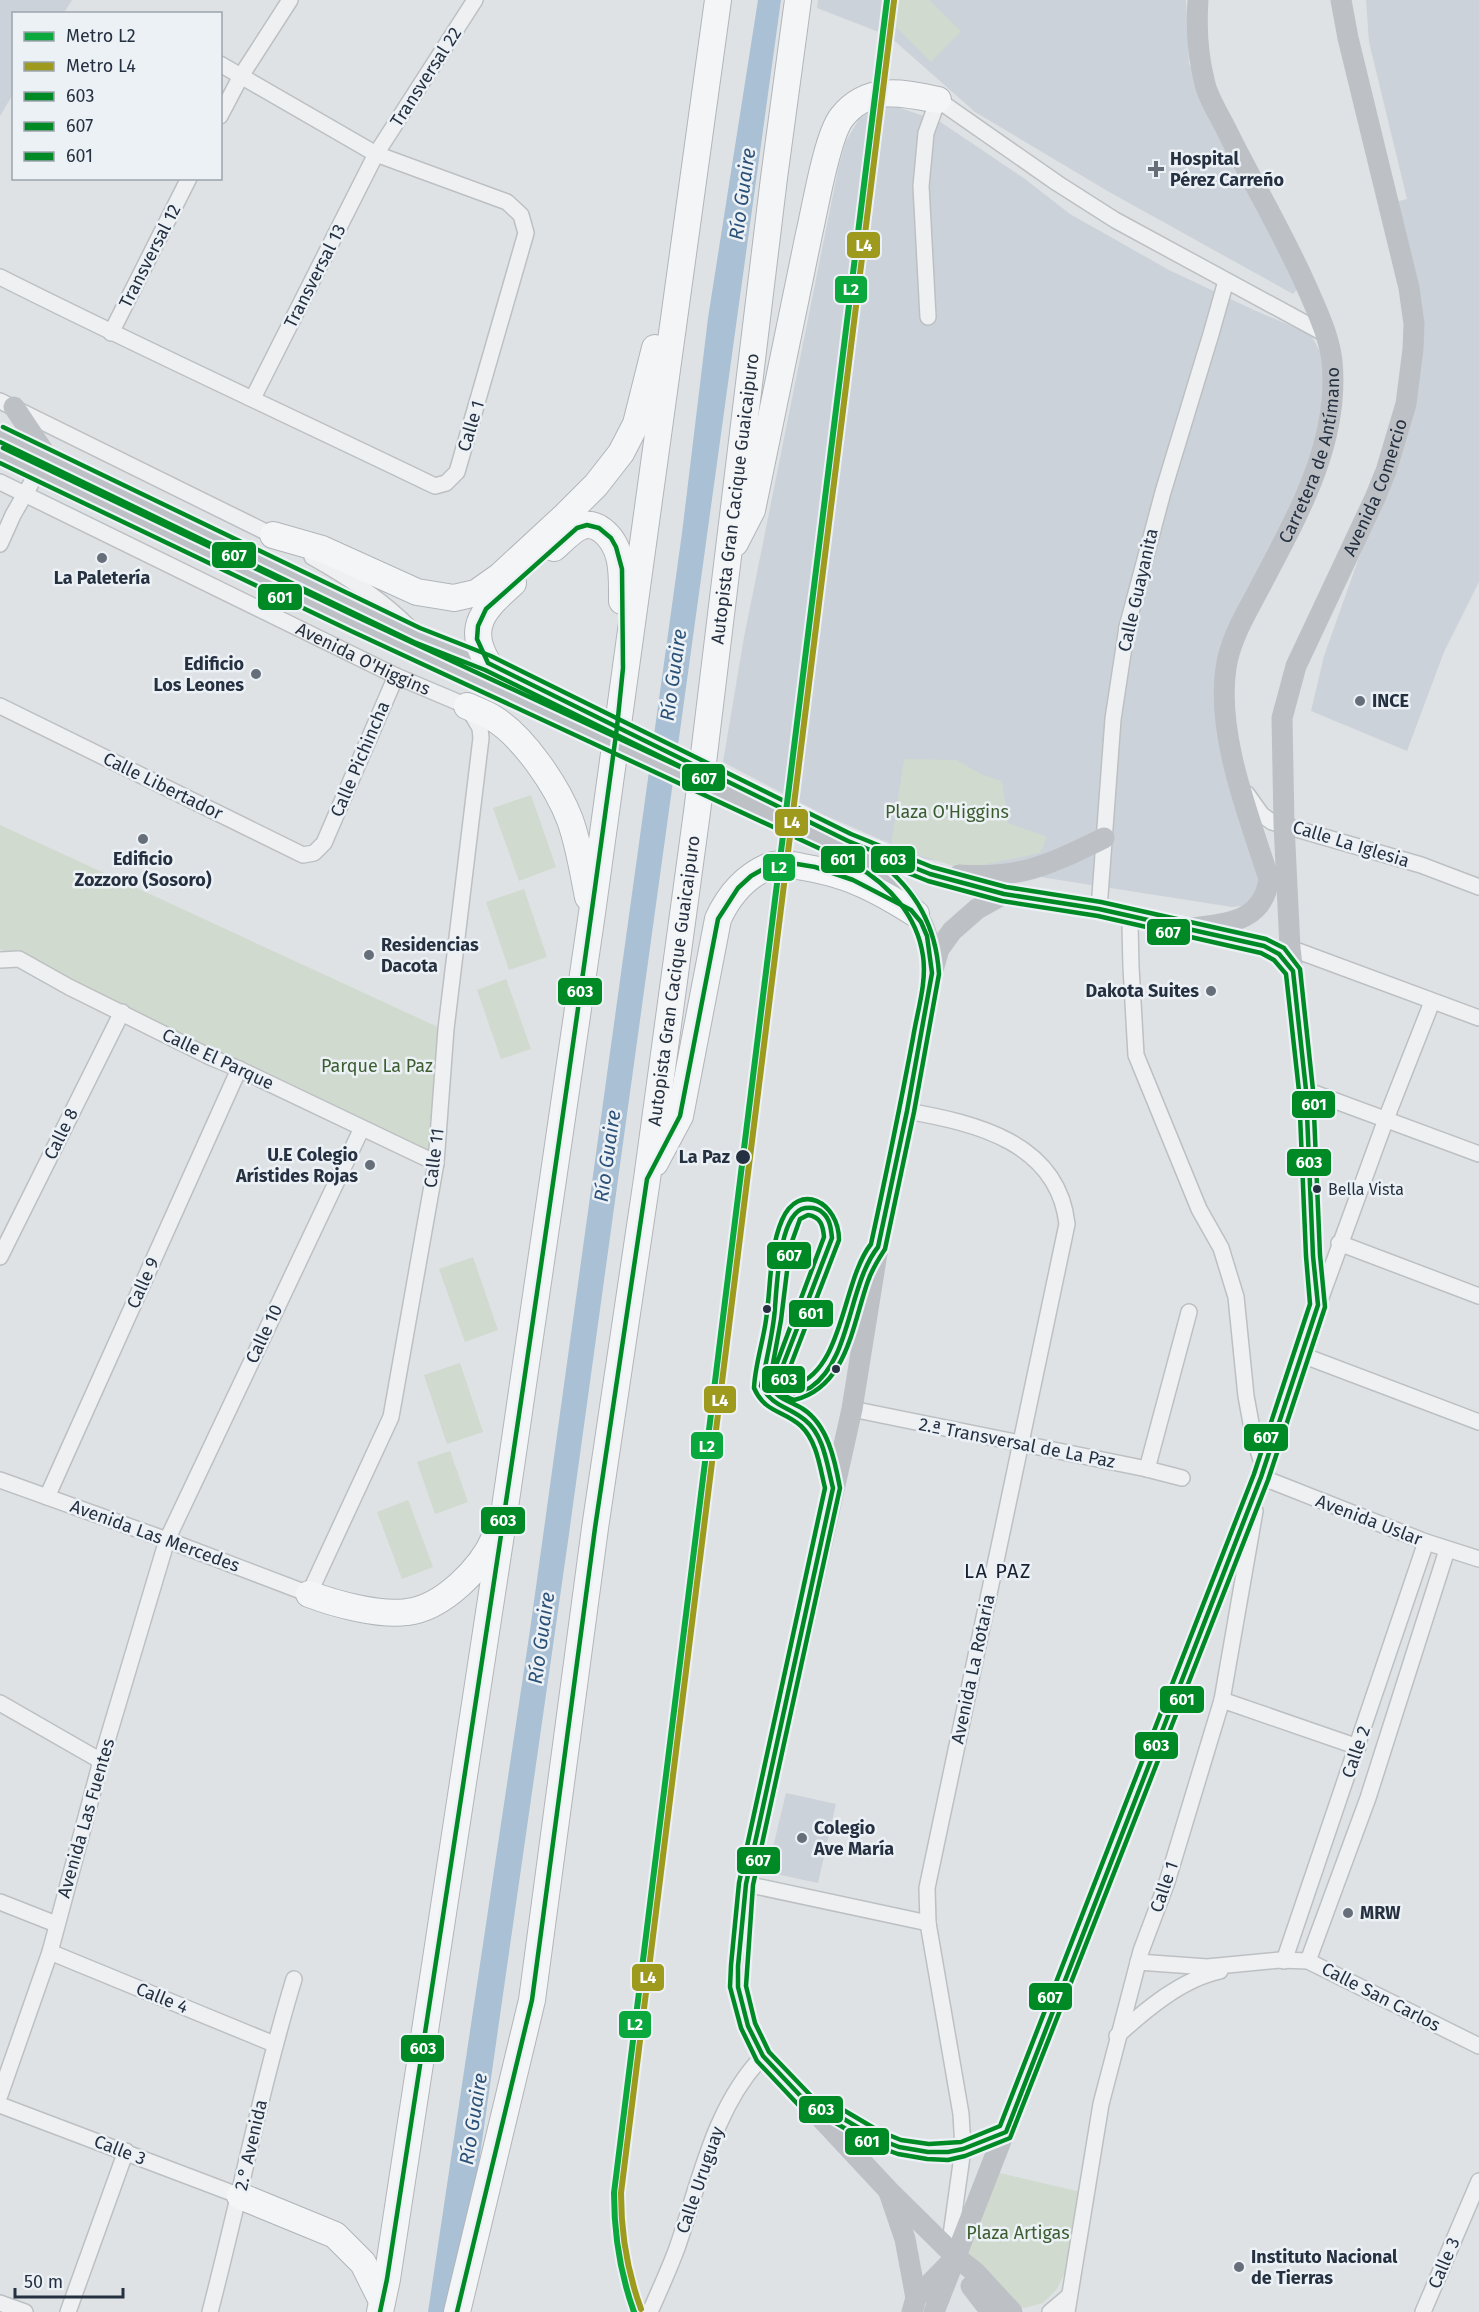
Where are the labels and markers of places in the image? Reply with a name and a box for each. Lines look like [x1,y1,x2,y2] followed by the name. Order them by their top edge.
[1170,148,1284,191] place label: Hospital Pérez Carreño
[1147,160,1165,178] marker: Hospital Pérez Carreño
[95,551,109,565] marker: La Paletería
[54,567,150,589] place label: La Paletería
[153,653,244,696] place label: Edificio Los Leones
[249,667,263,681] marker: Edificio Los Leones
[1372,690,1409,712] place label: INCE
[1353,694,1367,708] marker: INCE
[136,832,150,846] marker: Edificio Zozzoro (Sosoro)
[75,848,212,891] place label: Edificio Zozzoro (Sosoro)
[381,934,479,977] place label: Residencias Dacota
[362,948,376,962] marker: Residencias Dacota
[1086,980,1199,1002] place label: Dakota Suites
[1204,984,1218,998] marker: Dakota Suites
[235,1144,358,1187] place label: U.E Colegio Arístides Rojas
[679,1146,730,1168] place label: La Paz
[734,1148,752,1166] marker: La Paz
[363,1158,377,1172] marker: U.E Colegio Arístides Rojas
[1328,1180,1404,1199] place label: Bella Vista
[1311,1183,1323,1195] marker: Bella Vista
[761,1303,773,1315] unlabelled marker
[830,1363,842,1375] unlabelled marker
[813,1817,894,1860] place label: Colegio Ave María
[795,1831,809,1845] marker: Colegio Ave María
[1360,1902,1401,1924] place label: MRW
[1341,1906,1355,1920] marker: MRW
[1251,2246,1398,2289] place label: Instituto Nacional de Tierras
[1232,2260,1246,2274] marker: Instituto Nacional de Tierras

